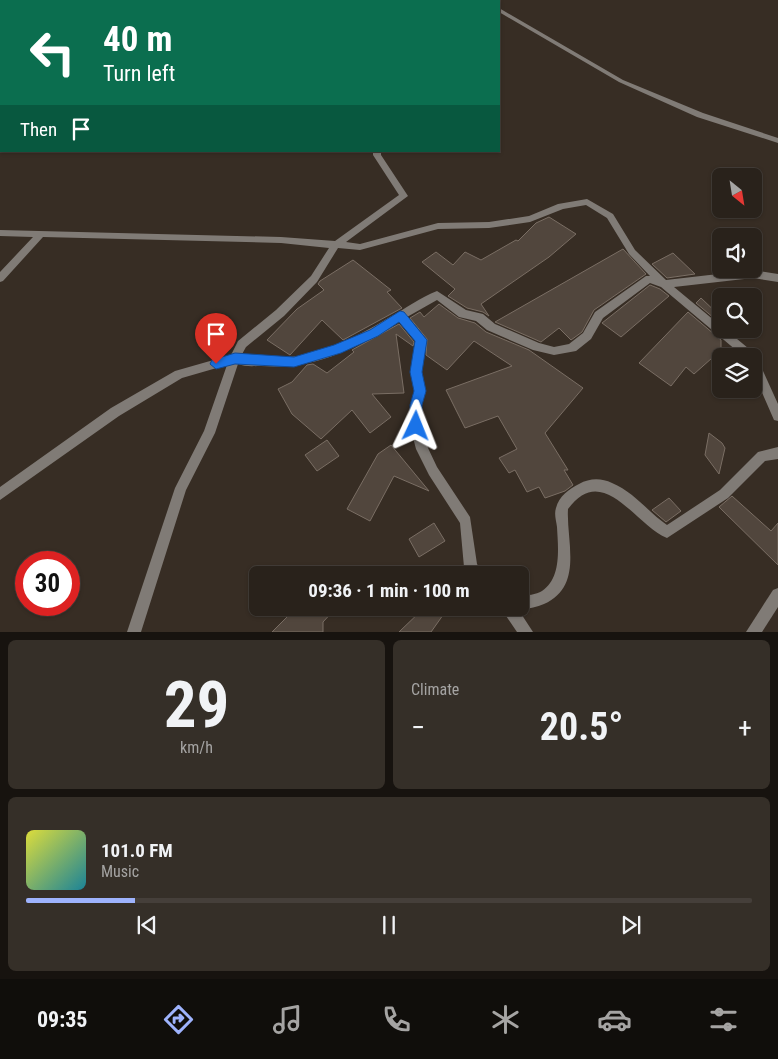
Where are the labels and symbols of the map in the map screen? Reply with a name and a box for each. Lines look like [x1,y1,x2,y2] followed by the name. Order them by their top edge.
[712,168,762,218] north arrow
[195,313,237,364] pin
[389,399,441,451] position arrow
[15,551,80,616] speed limit sign: 30

